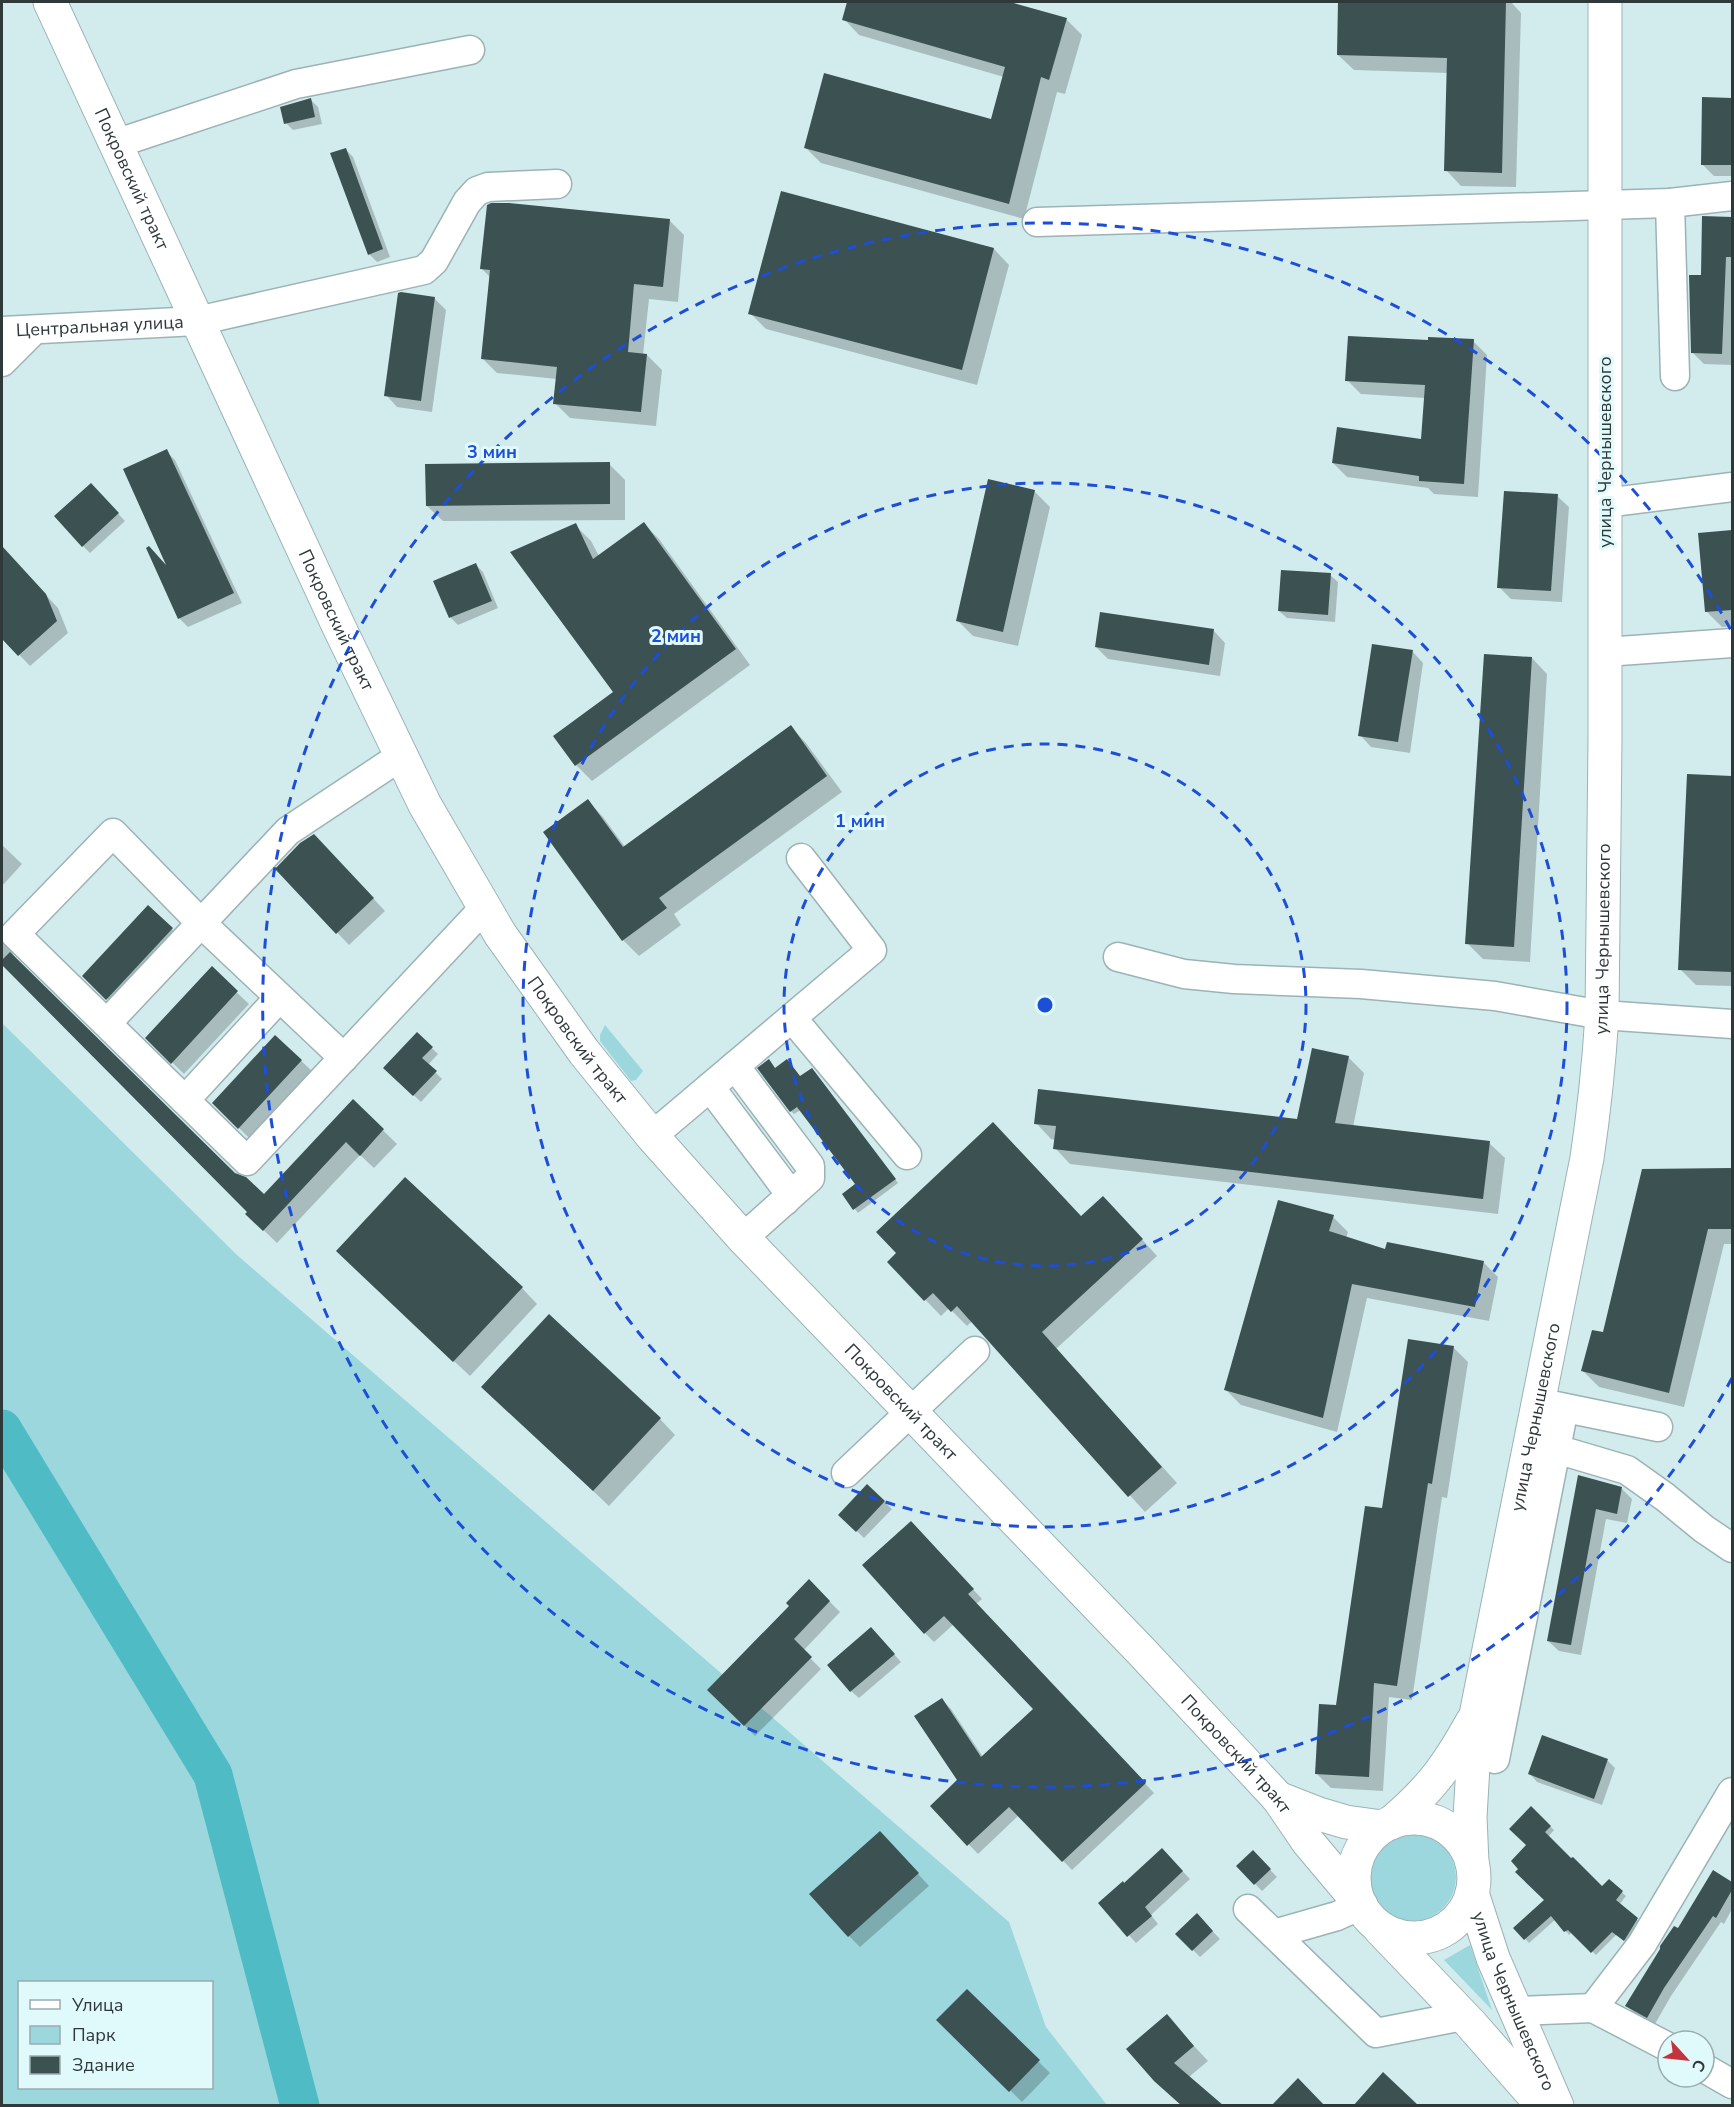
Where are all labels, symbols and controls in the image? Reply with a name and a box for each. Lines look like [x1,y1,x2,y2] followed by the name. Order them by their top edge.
[89,104,175,254] street label: Покровский тракт
[15,310,184,342] street label: Центральная улица
[1593,356,1617,548] street label: улица Чернышевского
[467,440,517,464] text: 3 мин
[293,545,380,695] street label: Покровский тракт
[651,624,701,648] text: 2 мин
[835,809,885,833] text: 1 мин
[1589,843,1616,1036] street label: улица Чернышевского
[522,972,633,1109] street label: Покровский тракт
[1035,995,1055,1015] centre of rings
[1505,1321,1566,1513] street label: улица Чернышевского
[839,1338,963,1466] street label: Покровский тракт
[1176,1689,1297,1818] street label: Покровский тракт
[1467,1909,1561,2094] street label: улица Чернышевского
[18,1981,213,2089] legend
[71,1993,123,2017] text: Улица
[72,2023,116,2047] text: Парк
[1656,2029,1716,2089] north arrow
[72,2053,135,2077] text: Здание
[1686,2056,1711,2075] text: С

